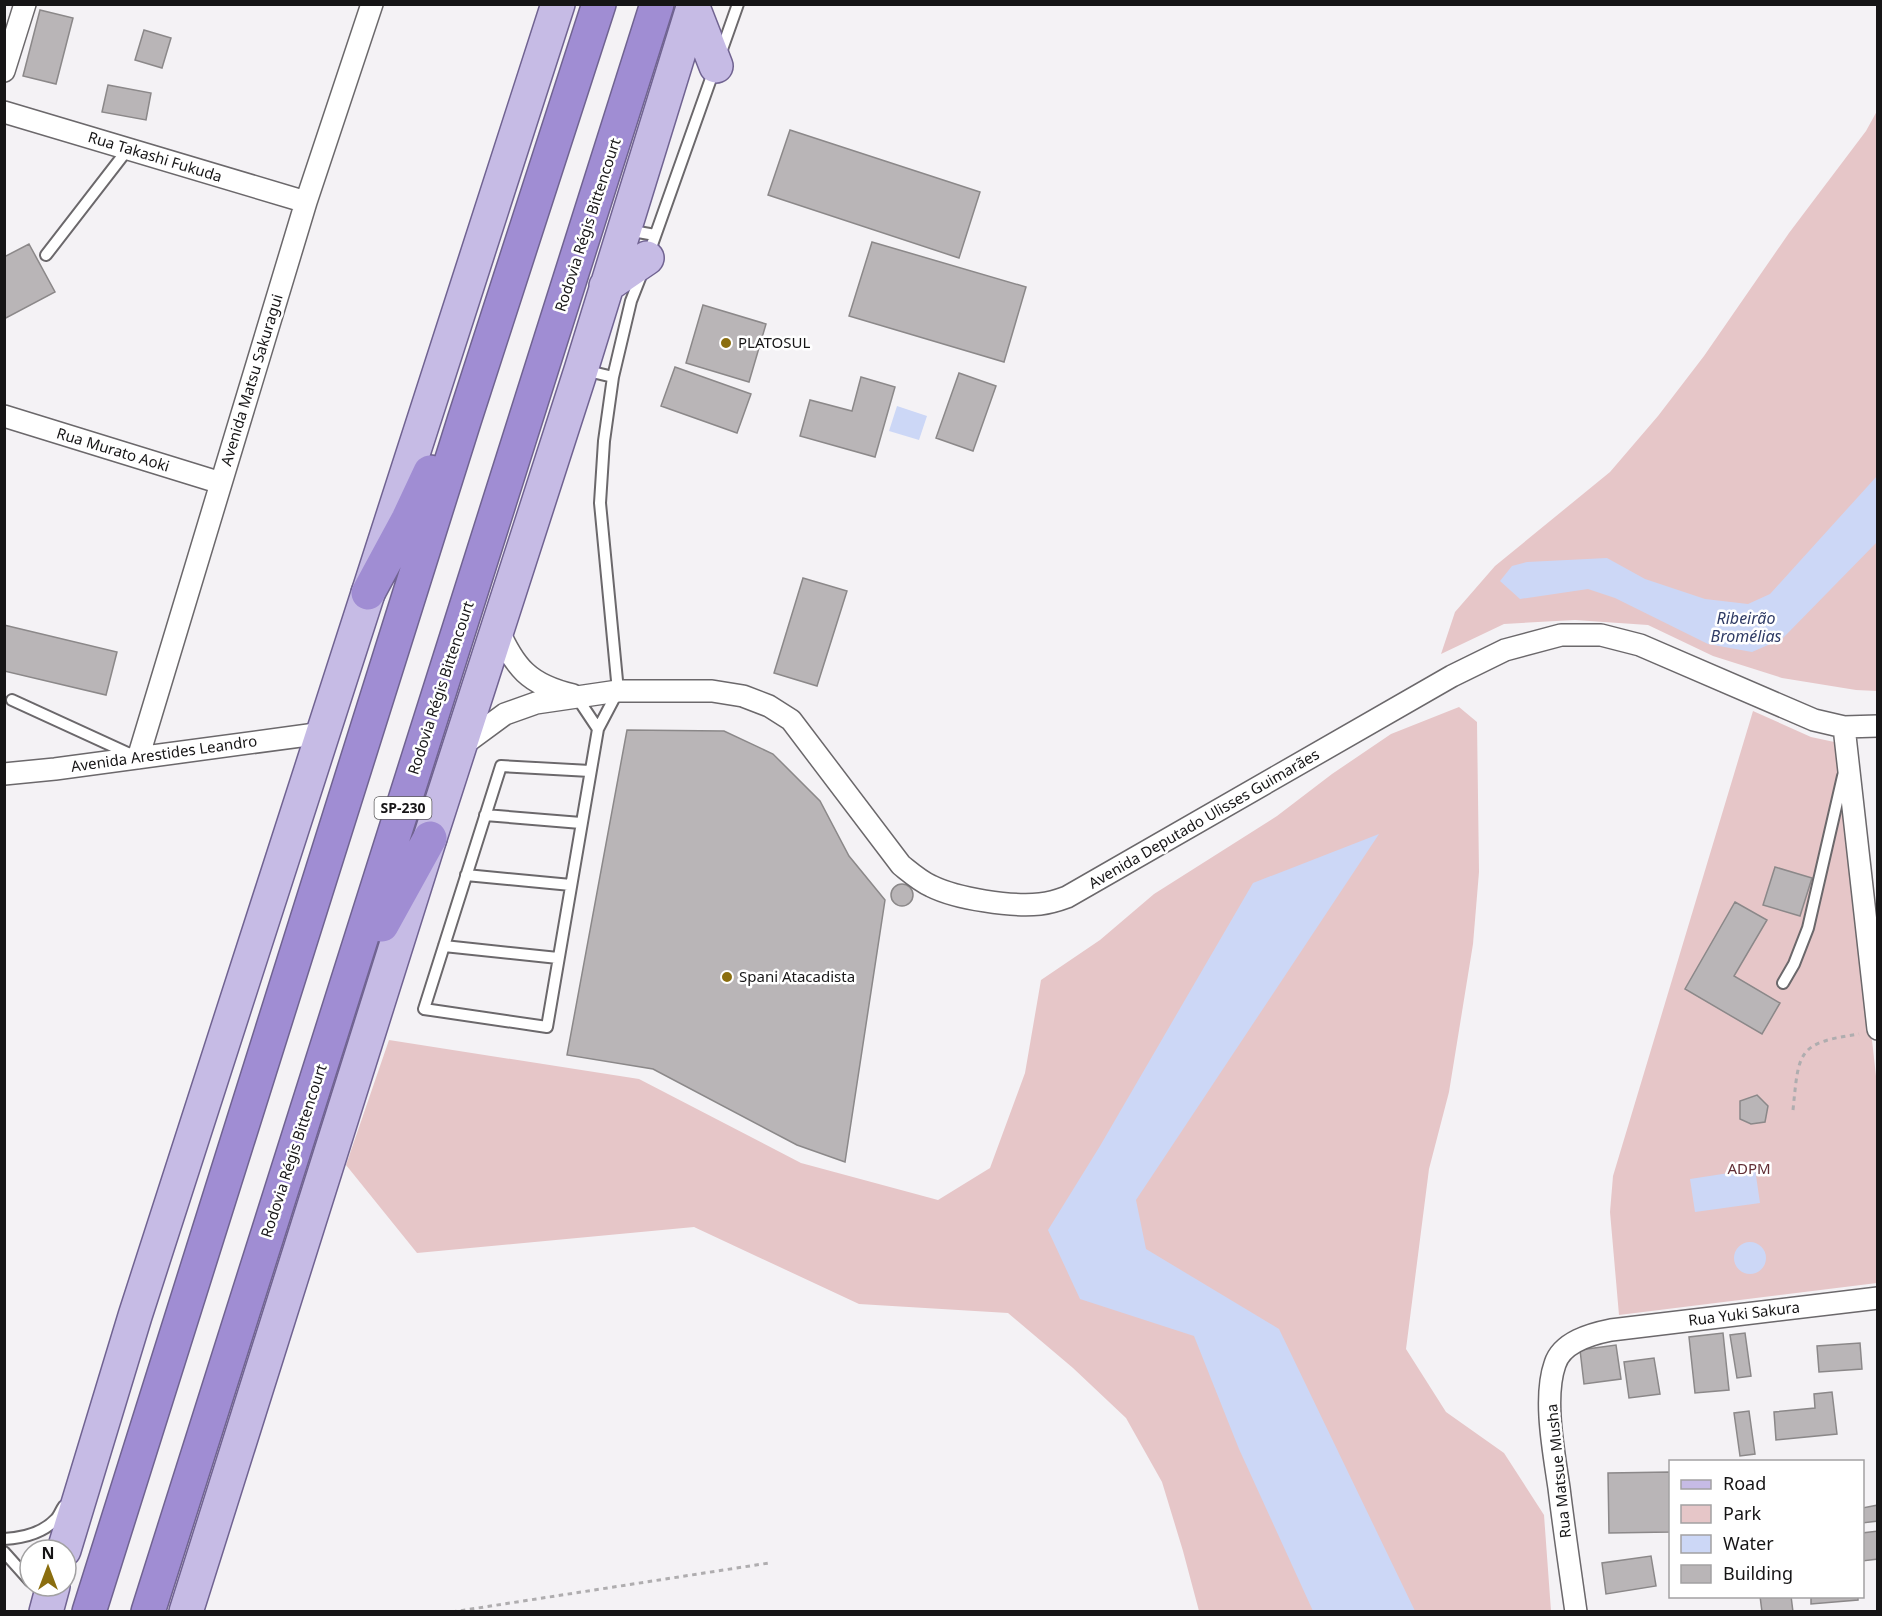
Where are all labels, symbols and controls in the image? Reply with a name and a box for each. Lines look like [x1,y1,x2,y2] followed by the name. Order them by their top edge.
[86,126,225,186] street label: Rua Takashi Fukuda
[549,135,625,314] street label: Rodovia Régis Bittencourt
[215,291,287,468] street label: Avenida Matsu Sakuragui
[738,332,810,352] place label: PLATOSUL
[719,336,733,350] marker: PLATOSUL
[54,422,172,476] street label: Rua Murato Aoki
[402,598,478,777] street label: Rodovia Régis Bittencourt
[1711,607,1782,647] water label: Ribeirão Bromélias
[70,730,258,776] street label: Avenida Arestides Leandro
[1084,744,1323,893] street label: Avenida Deputado Ulisses Guimarães
[374,797,432,819] road number: SP-230
[739,966,855,986] place label: Spani Atacadista
[720,970,734,984] marker: Spani Atacadista
[255,1061,331,1240] street label: Rodovia Régis Bittencourt
[1727,1158,1771,1178] park label: ADPM
[1687,1296,1801,1330] street label: Rua Yuki Sakura
[1541,1403,1575,1539] street label: Rua Matsue Musha
[1669,1460,1864,1598] legend
[1723,1471,1766,1495] text: Road
[1723,1501,1761,1525] text: Park
[1723,1531,1774,1555] text: Water
[18,1538,78,1598] north arrow
[41,1542,55,1564] text: N
[1723,1561,1793,1585] text: Building

